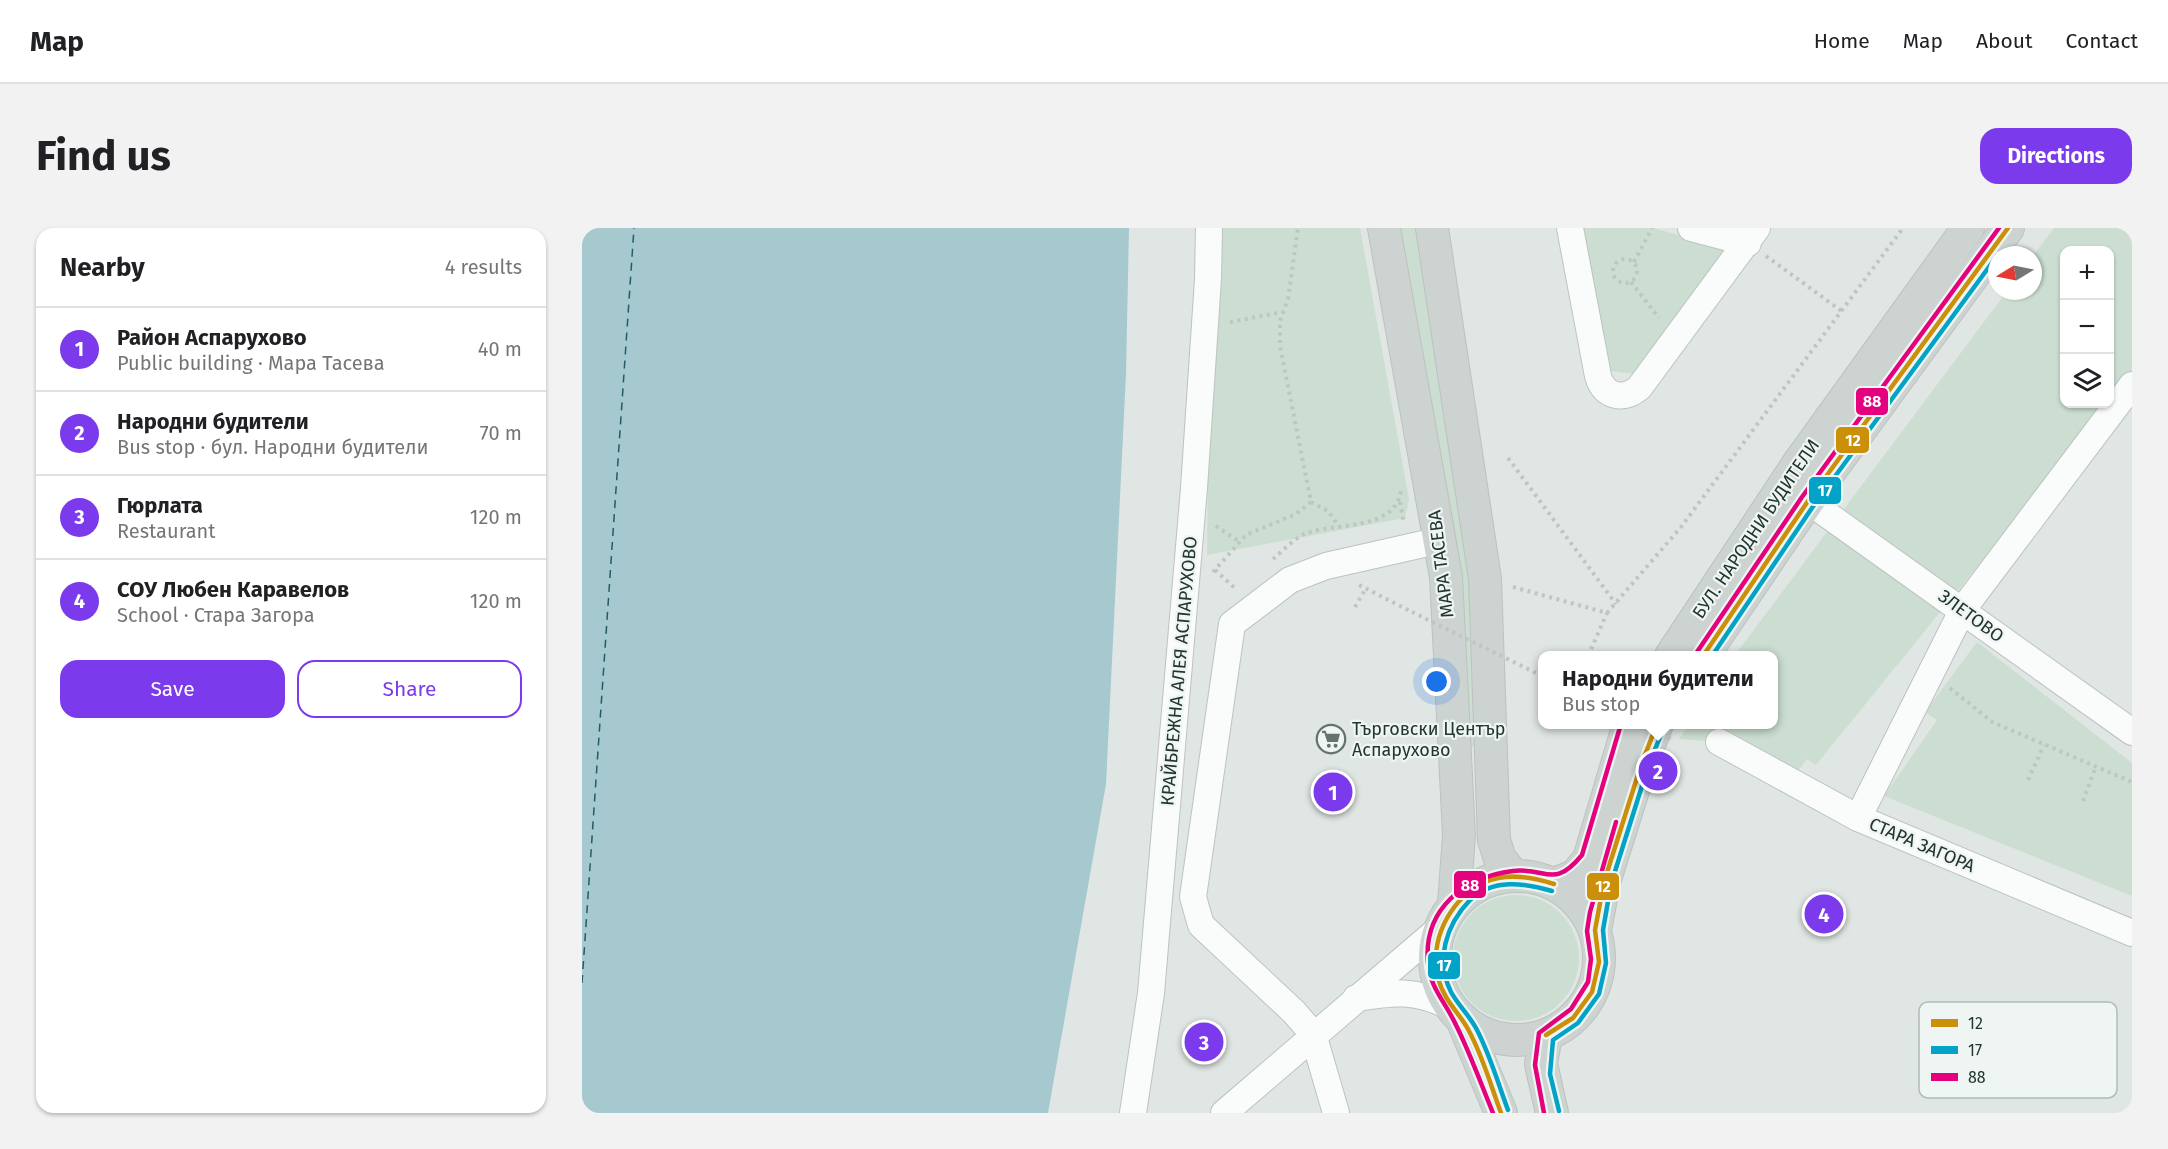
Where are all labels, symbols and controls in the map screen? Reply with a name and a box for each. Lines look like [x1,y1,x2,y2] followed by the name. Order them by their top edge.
[30,25,84,58] text: Map
[1814,28,1870,54] text: Home
[1903,28,1943,54] text: Map
[1976,28,2033,54] text: About
[2066,28,2138,54] text: Contact
[1980,128,2132,184] button: Directions
[36,131,171,181] text: Find us
[1988,246,2042,300] north arrow
[2060,246,2114,408] map controls
[2060,246,2114,300] button: +
[60,252,145,283] text: Nearby
[445,255,522,279] text: 4 results
[2060,300,2114,354] button: −
[117,324,307,351] text: Район Аспарухово
[75,337,84,361] text: 1
[478,337,522,361] text: 40 m
[117,351,385,375] text: Public building · Мара Тасева
[2060,354,2114,408] button: layers
[1855,387,1889,416] line badge: 88
[1863,392,1881,411] text: 88
[117,408,309,435] text: Народни будители
[74,421,85,445] text: 2
[480,421,522,445] text: 70 m
[1835,426,1870,454] line badge: 12
[1845,431,1861,450] text: 12
[117,435,429,459] text: Bus stop · бул. Народни будители
[1688,435,1824,623] street label: БУЛ. НАРОДНИ БУДИТЕЛИ
[1808,476,1842,505] line badge: 17
[1818,481,1833,500] text: 17
[117,492,203,519] text: Гюрлата
[74,505,85,529] text: 3
[470,505,522,529] text: 120 m
[1423,508,1459,619] street label: МАРА ТАСЕВА
[117,519,215,543] text: Restaurant
[1156,535,1202,807] street label: КРАЙБРЕЖНА АЛЕЯ АСПАРУХОВО
[117,576,349,603] text: СОУ Любен Каравелов
[1934,585,2008,647] street label: ЗЛЕТОВО
[74,589,85,613] text: 4
[470,589,522,613] text: 120 m
[117,603,315,627] text: School · Стара Загора
[1538,651,1778,729] popup
[60,660,285,718] button: Save
[297,660,522,718] button: Share
[1562,665,1754,692] text: Народни будители
[1422,667,1451,696] your location
[1562,692,1640,716] text: Bus stop
[1352,718,1506,761] place label: Търговски Център Аспарухово
[1315,723,1347,755] supermarket icon: Търговски Център Аспарухово
[1638,748,1678,794] pin: 2
[1314,770,1353,814] pin: 1
[1866,813,1979,877] street label: СТАРА ЗАГОРА
[1453,870,1487,899] line badge: 88
[1586,872,1620,901] line badge: 12
[1461,876,1479,895] text: 88
[1595,877,1611,896] text: 12
[1804,892,1844,936] pin: 4
[1427,951,1461,980] line badge: 17
[1437,956,1452,975] text: 17
[1919,1002,2117,1098] legend
[1968,1014,1983,1033] text: 12
[1184,1020,1224,1064] pin: 3
[1968,1041,1982,1060] text: 17
[1968,1068,1986,1087] text: 88

